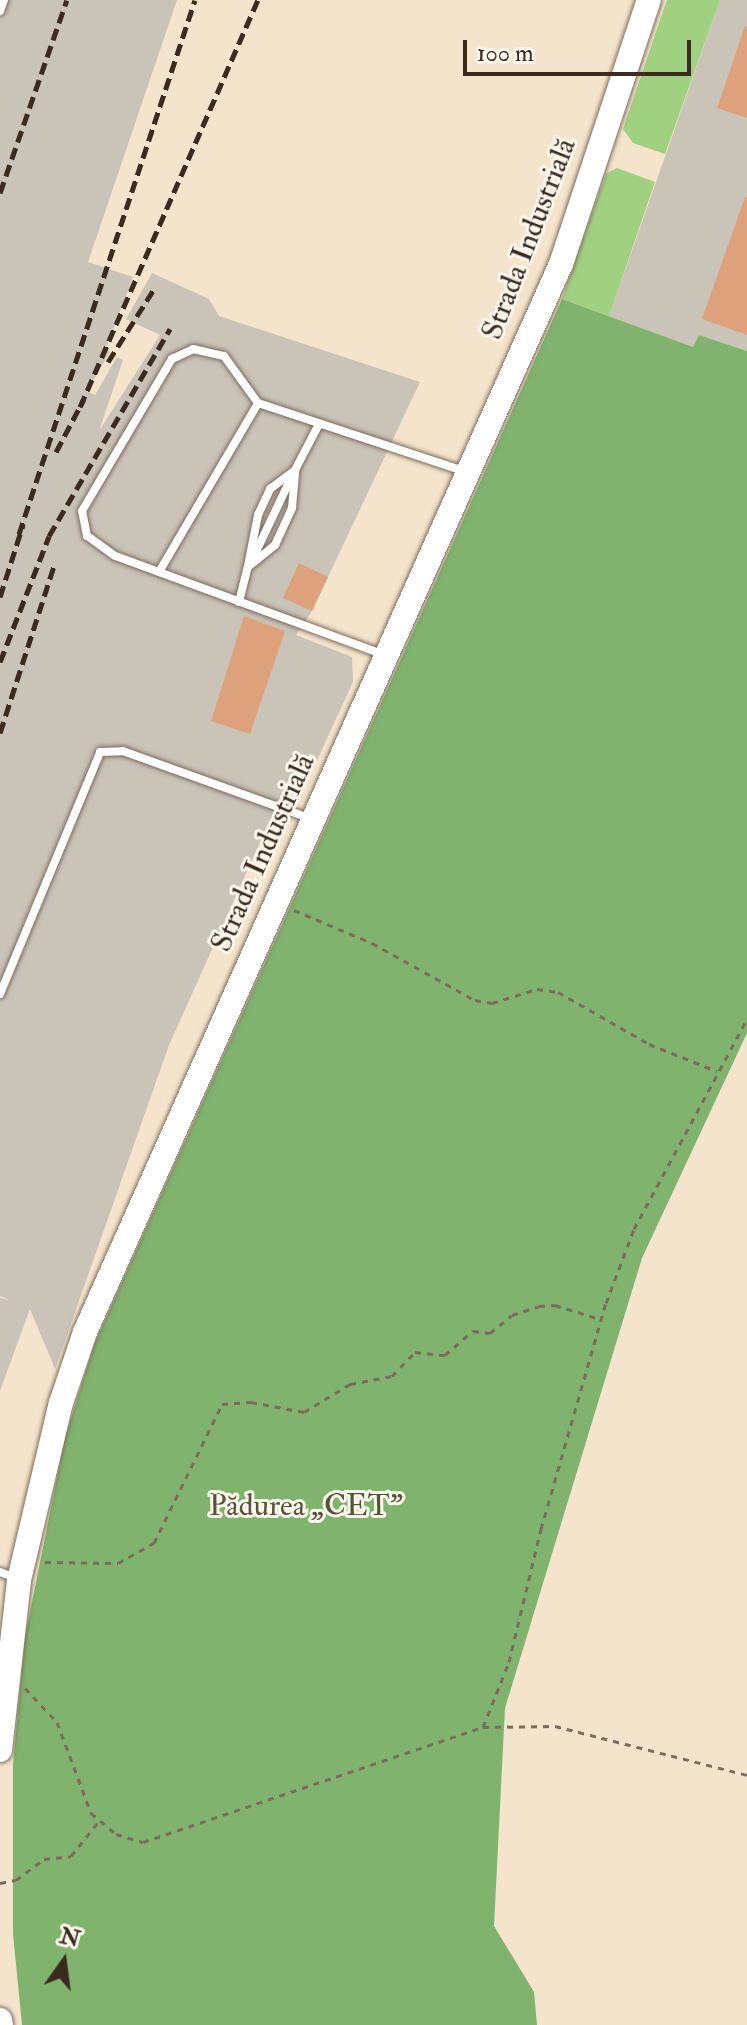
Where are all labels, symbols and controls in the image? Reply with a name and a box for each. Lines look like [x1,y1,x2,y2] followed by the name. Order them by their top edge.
[467,24,695,74] scale bar
[477,38,534,69] text: 100 m
[474,133,584,345] street label: Strada Industrială
[203,749,323,957] street label: Strada Industrială
[209,1488,403,1524] park label: Pădurea „CET”
[24,1921,104,2001] north arrow
[57,1922,83,1954] text: N

